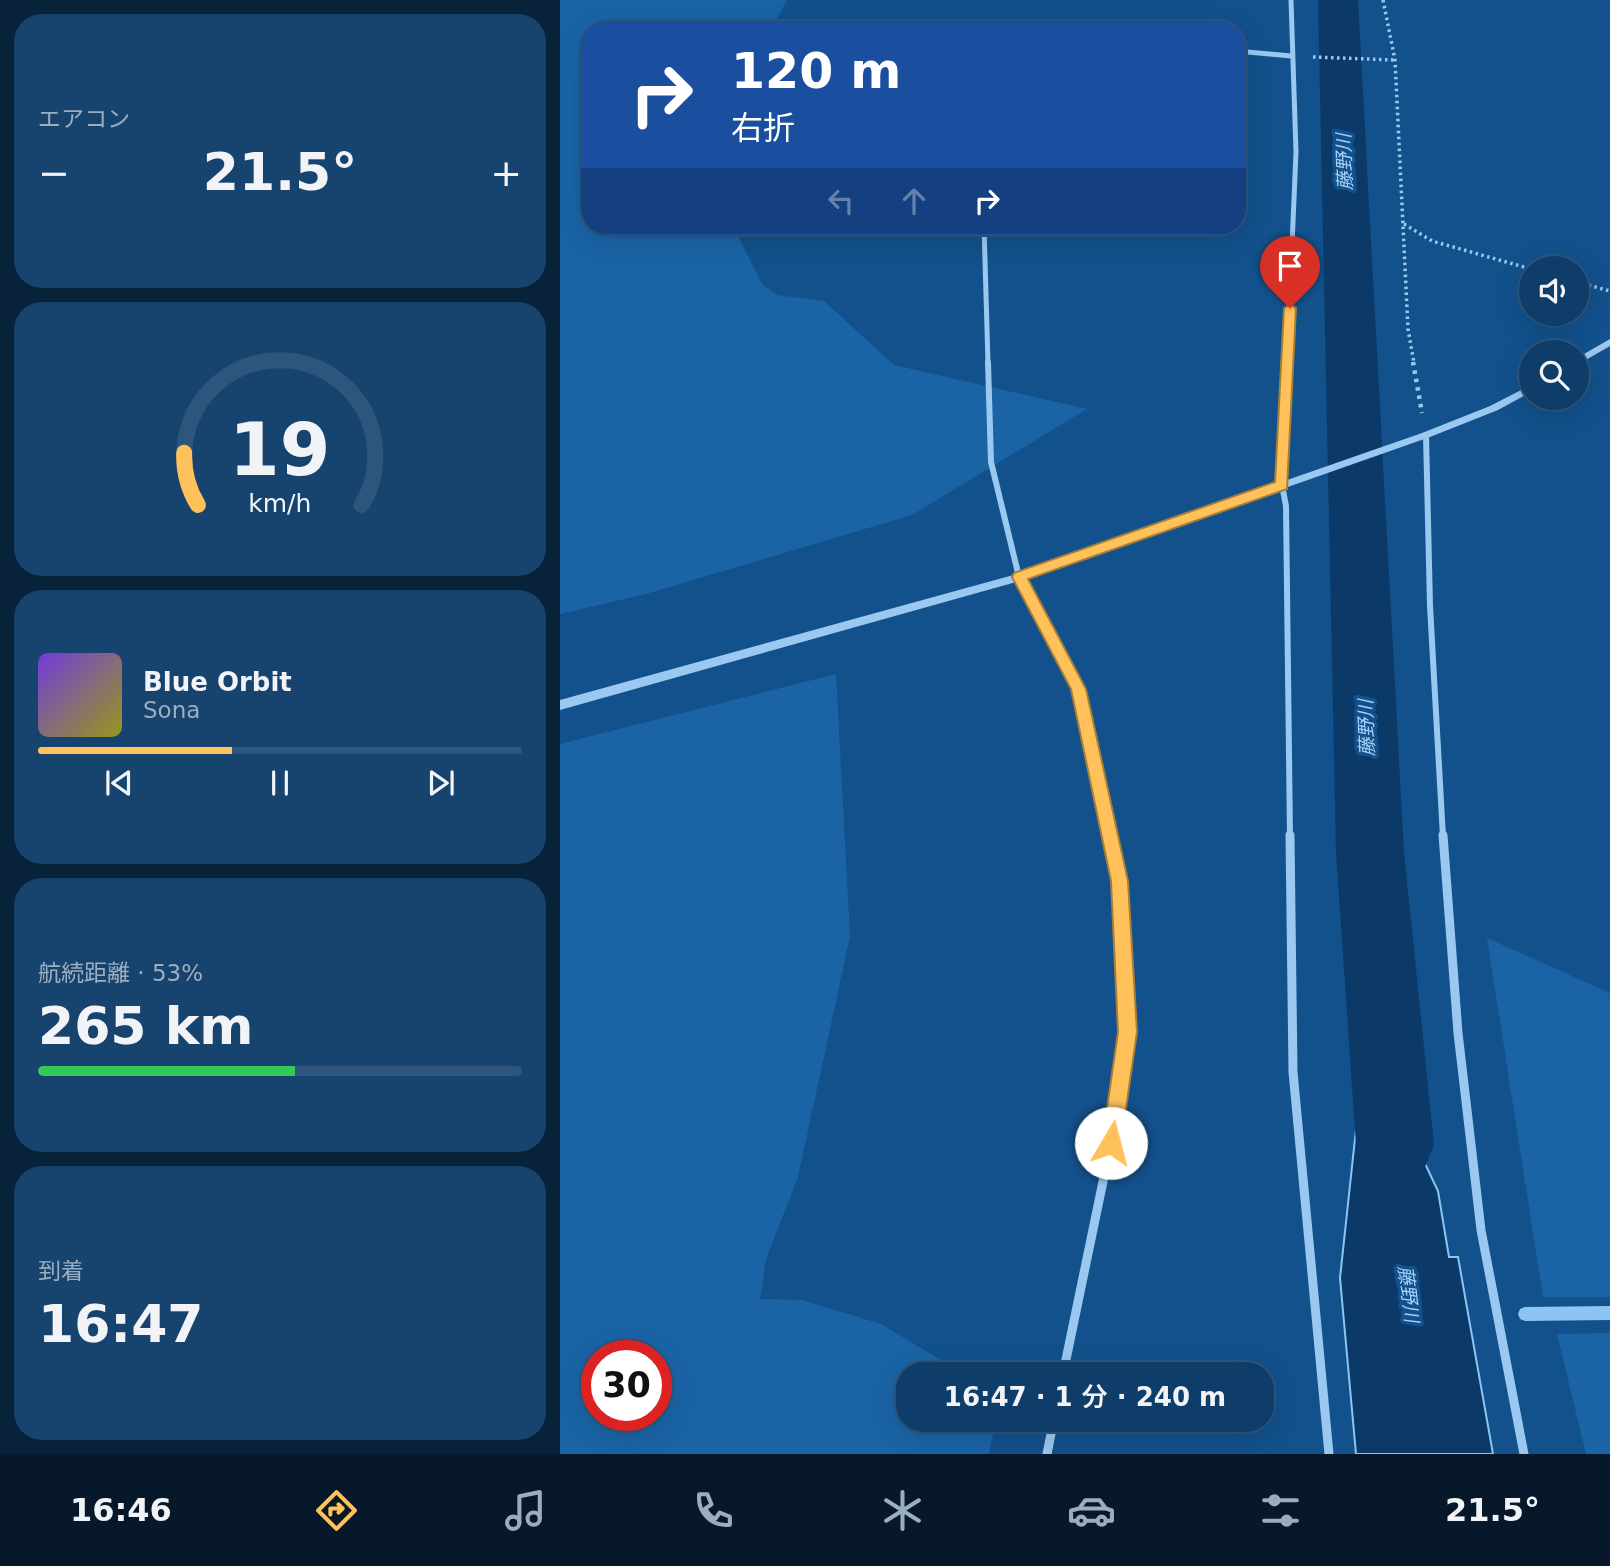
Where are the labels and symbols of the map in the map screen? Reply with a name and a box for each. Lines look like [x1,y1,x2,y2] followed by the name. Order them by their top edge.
[1332,131,1356,191] water label: 藤野川
[1260,236,1320,308] pin
[1354,697,1378,757] water label: 藤野川
[1074,1106,1148,1180] position arrow
[1395,1264,1424,1326] water label: 藤野川
[581,1340,672,1431] speed limit sign: 30

